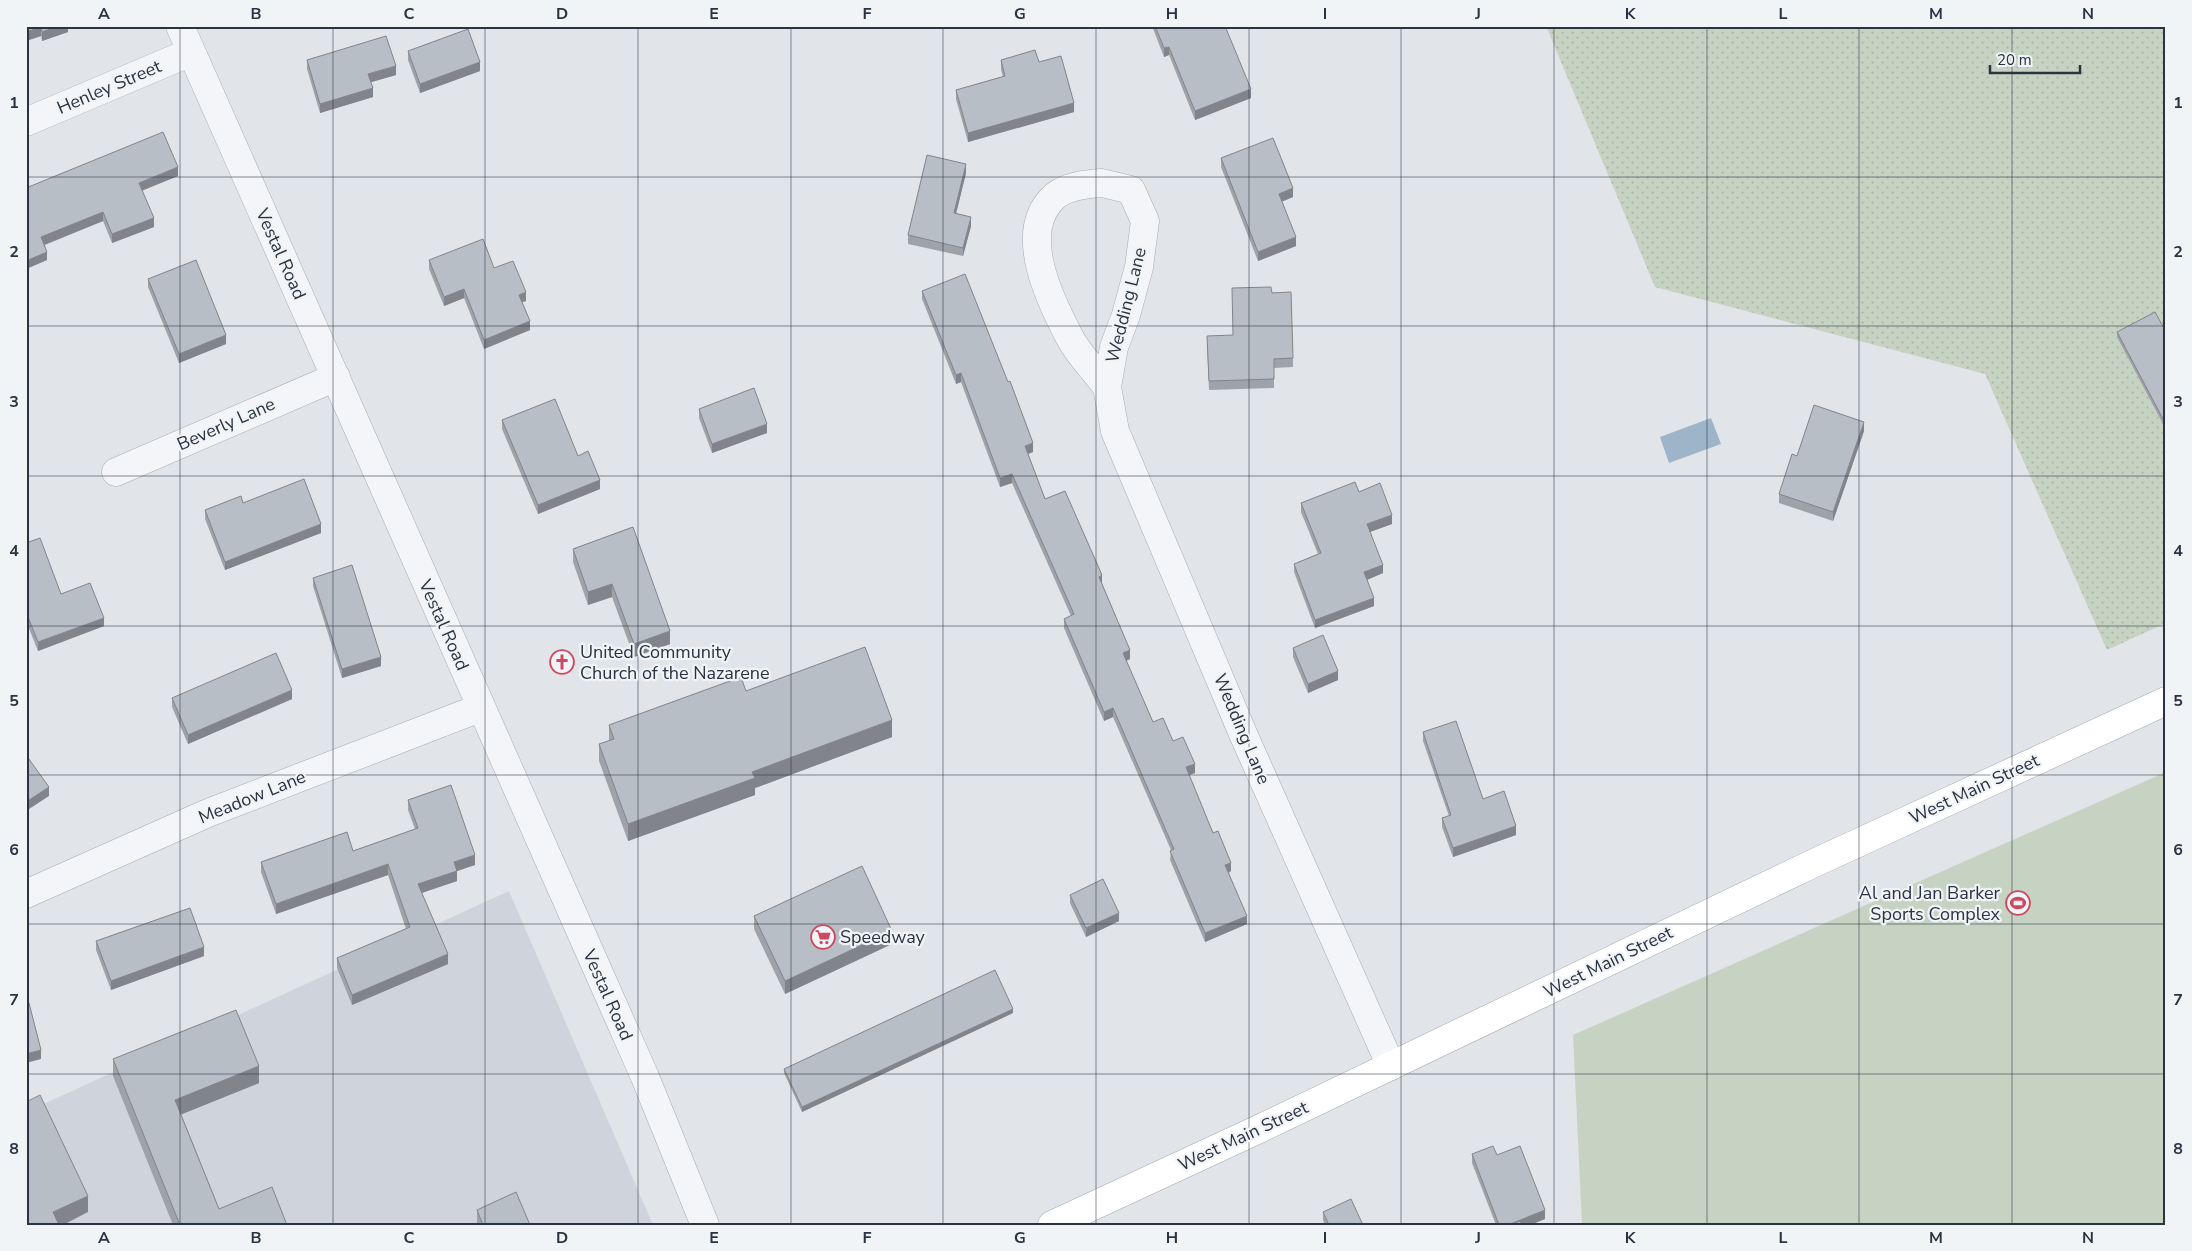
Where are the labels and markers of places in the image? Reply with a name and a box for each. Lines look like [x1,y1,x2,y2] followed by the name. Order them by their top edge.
[580,640,770,685] place label: United Community Church of the Nazarene
[549,649,575,675] church icon: United Community Church of the Nazarene
[1859,881,2001,926] place label: Al and Jan Barker Sports Complex
[2005,890,2031,916] sports icon: Al and Jan Barker Sports Complex
[810,924,836,950] supermarket icon: Speedway
[840,925,926,949] place label: Speedway

